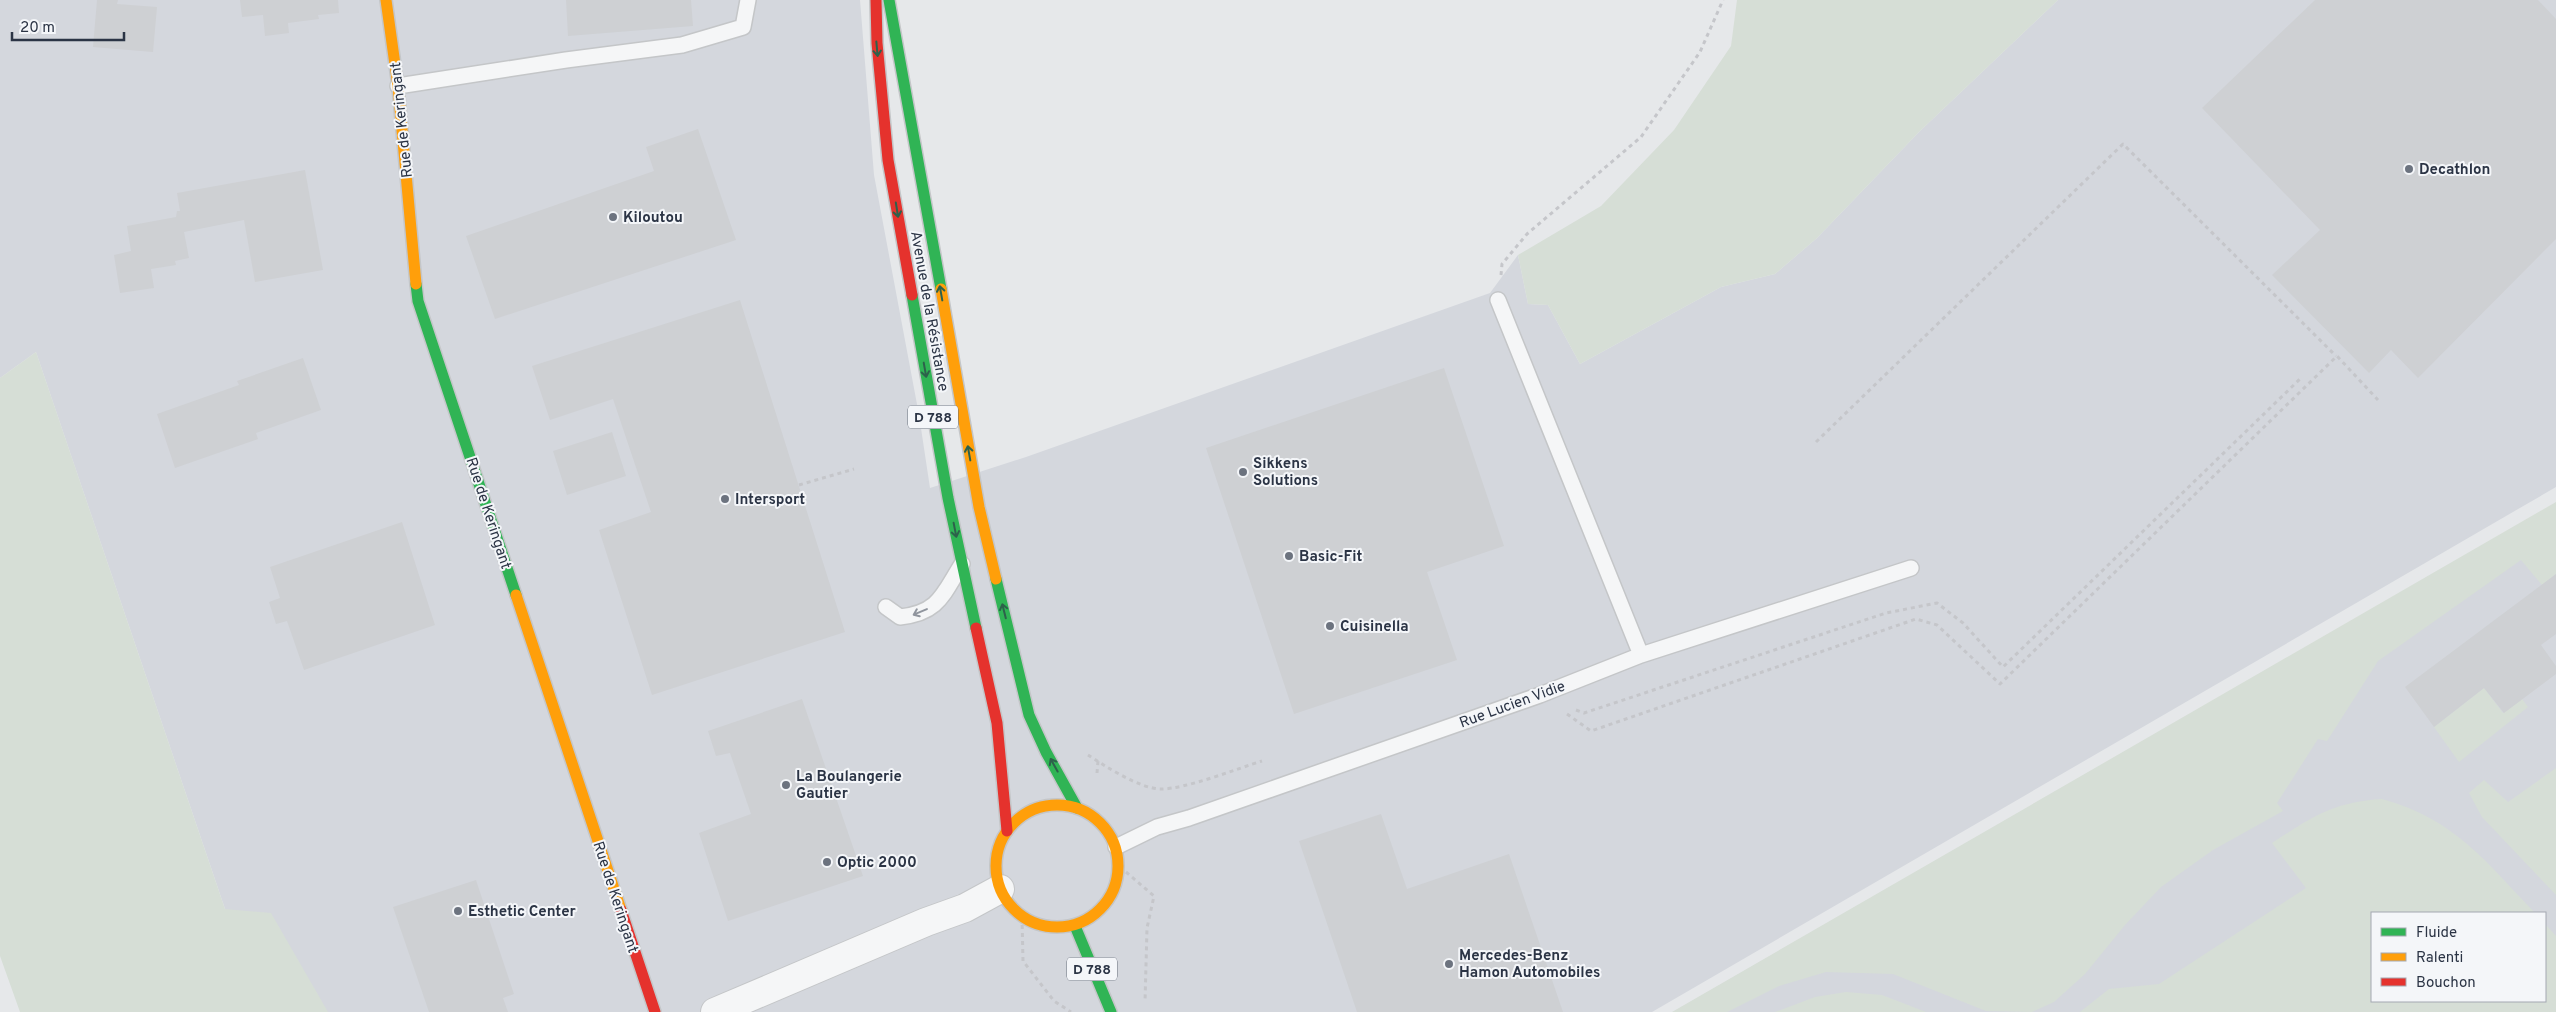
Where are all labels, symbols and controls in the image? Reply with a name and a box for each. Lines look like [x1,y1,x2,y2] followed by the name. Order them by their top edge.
[12,10,125,42] scale bar
[20,19,55,38] text: 20 m
[873,40,882,56] one-way arrow
[387,61,418,179] street label: Rue de Keringant
[2419,161,2490,180] place label: Decathlon
[2403,163,2415,175] marker: Decathlon
[892,202,902,218] one-way arrow
[623,209,683,228] place label: Kiloutou
[607,211,619,223] marker: Kiloutou
[905,230,952,393] street label: Avenue de la Résistance
[935,285,945,301] one-way arrow
[920,362,930,378] one-way arrow
[908,406,958,428] road number: D 788
[964,445,974,461] one-way arrow
[461,455,515,572] street label: Rue de Keringant
[1253,455,1318,491] place label: Sikkens Solutions
[1237,466,1249,478] marker: Sikkens Solutions
[735,491,805,510] place label: Intersport
[719,493,731,505] marker: Intersport
[950,521,960,537] one-way arrow
[1299,548,1362,567] place label: Basic-Fit
[1283,550,1295,562] marker: Basic-Fit
[999,604,1008,620] one-way arrow
[913,608,928,617] one-way arrow
[1340,618,1409,637] place label: Cuisinella
[1324,620,1336,632] marker: Cuisinella
[1457,677,1568,733] street label: Rue Lucien Vidie
[1048,758,1058,773] one-way arrow
[796,768,902,804] place label: La Boulangerie Gautier
[780,779,792,791] marker: La Boulangerie Gautier
[588,839,642,956] street label: Rue de Keringant
[837,854,917,873] place label: Optic 2000
[821,856,833,868] marker: Optic 2000
[468,903,577,922] place label: Esthetic Center
[452,905,464,917] marker: Esthetic Center
[2371,912,2546,1002] legend
[2416,924,2457,943] text: Fluide
[1459,947,1600,983] place label: Mercedes-Benz Hamon Automobiles
[2416,949,2463,968] text: Ralenti
[1067,958,1117,981] road number: D 788
[1443,958,1455,970] marker: Mercedes-Benz Hamon Automobiles
[2416,974,2476,993] text: Bouchon

